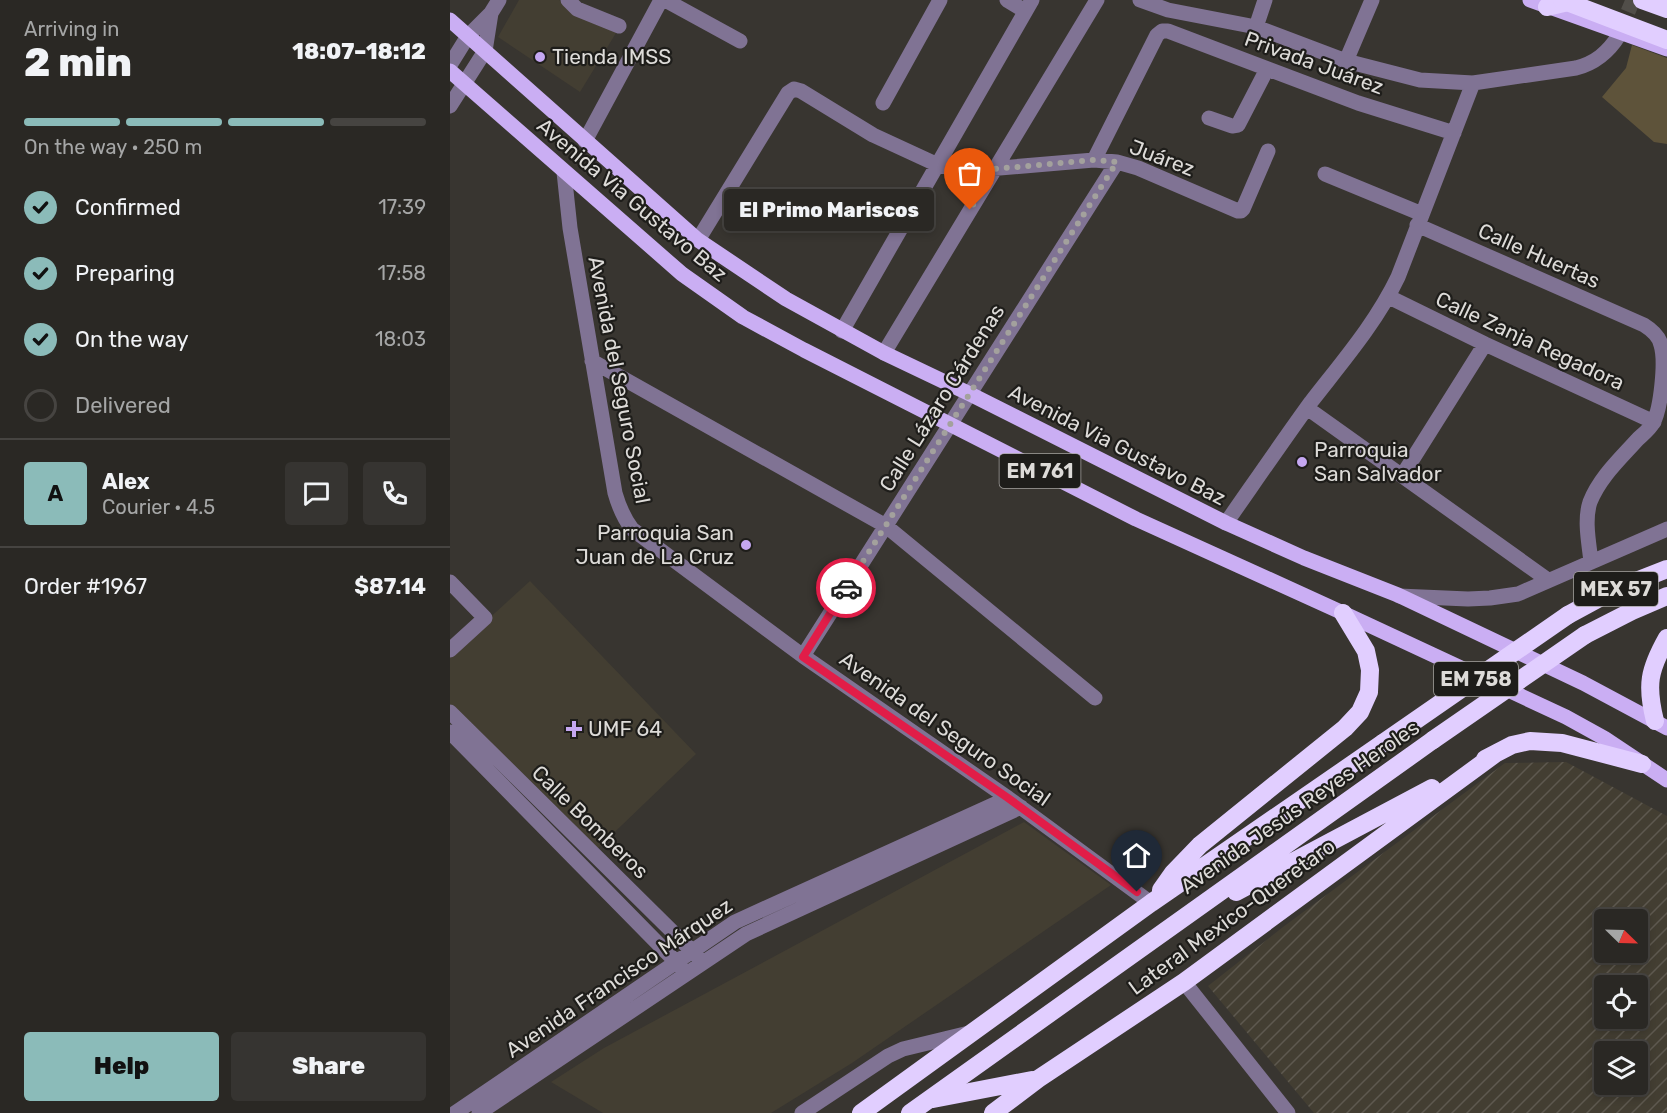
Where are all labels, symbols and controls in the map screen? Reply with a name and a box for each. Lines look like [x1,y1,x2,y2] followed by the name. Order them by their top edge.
[24,17,119,41] text: Arriving in
[1241,26,1387,99] street label: Privada Juárez
[292,38,426,65] text: 18:07–18:12
[24,40,132,86] text: 2 min
[552,44,671,69] place label: Tienda IMSS
[533,50,547,64] marker: Tienda IMSS
[532,113,732,286] street label: Avenida Via Gustavo Baz
[1126,134,1198,181] street label: Juárez
[24,135,202,159] text: On the way · 250 m
[944,148,995,210] pin
[953,157,986,190] icon: bag
[724,189,934,231] callout: El Primo Mariscos
[24,191,57,224] icon: check
[75,194,181,221] text: Confirmed
[378,195,426,219] text: 17:39
[739,198,919,222] text: El Primo Mariscos
[1474,218,1604,294] street label: Calle Huertas
[583,254,656,506] street label: Avenida del Seguro Social
[24,257,57,290] icon: check
[75,260,175,287] text: Preparing
[377,261,426,285] text: 17:58
[1432,286,1628,395] street label: Calle Zanja Regadora
[874,300,1009,496] street label: Calle Lázaro Cárdenas
[24,323,57,356] icon: check
[75,326,189,353] text: On the way
[375,327,426,351] text: 18:03
[1004,379,1230,510] street label: Avenida Via Gustavo Baz
[75,392,171,419] text: Delivered
[1314,437,1442,486] place label: Parroquia San Salvador
[1000,454,1080,488] road number: EM 761
[1295,455,1309,469] marker: Parroquia San Salvador
[285,462,348,525] button: chat
[363,462,426,525] button: phone
[102,468,150,495] text: Alex
[48,480,63,507] text: A
[102,495,215,519] text: Courier · 4.5
[575,520,734,569] place label: Parroquia San Juan de La Cruz
[739,538,753,552] marker: Parroquia San Juan de La Cruz
[816,558,876,618] courier
[830,572,863,605] icon: car
[1574,572,1658,606] road number: MEX 57
[24,573,147,600] text: Order #1967
[354,573,426,600] text: $87.14
[835,646,1055,811] street label: Avenida del Seguro Social
[1434,662,1518,696] road number: EM 758
[1176,714,1424,899] street label: Avenida Jesús Reyes Heroles
[588,716,662,741] place label: UMF 64
[565,720,583,738] marker: UMF 64
[527,760,654,884] street label: Calle Bomberos
[1111,830,1162,892] pin
[1124,833,1340,1000] street label: Lateral Mexico-Queretaro
[1120,839,1153,872] icon: home
[501,892,737,1063] street label: Avenida Francisco Márquez
[1594,909,1648,963] north arrow
[1594,909,1648,1095] map controls
[1594,975,1648,1029] button: locate
[24,1032,219,1101] button: Help
[231,1032,426,1101] button: Share
[1594,1041,1648,1095] button: layers

